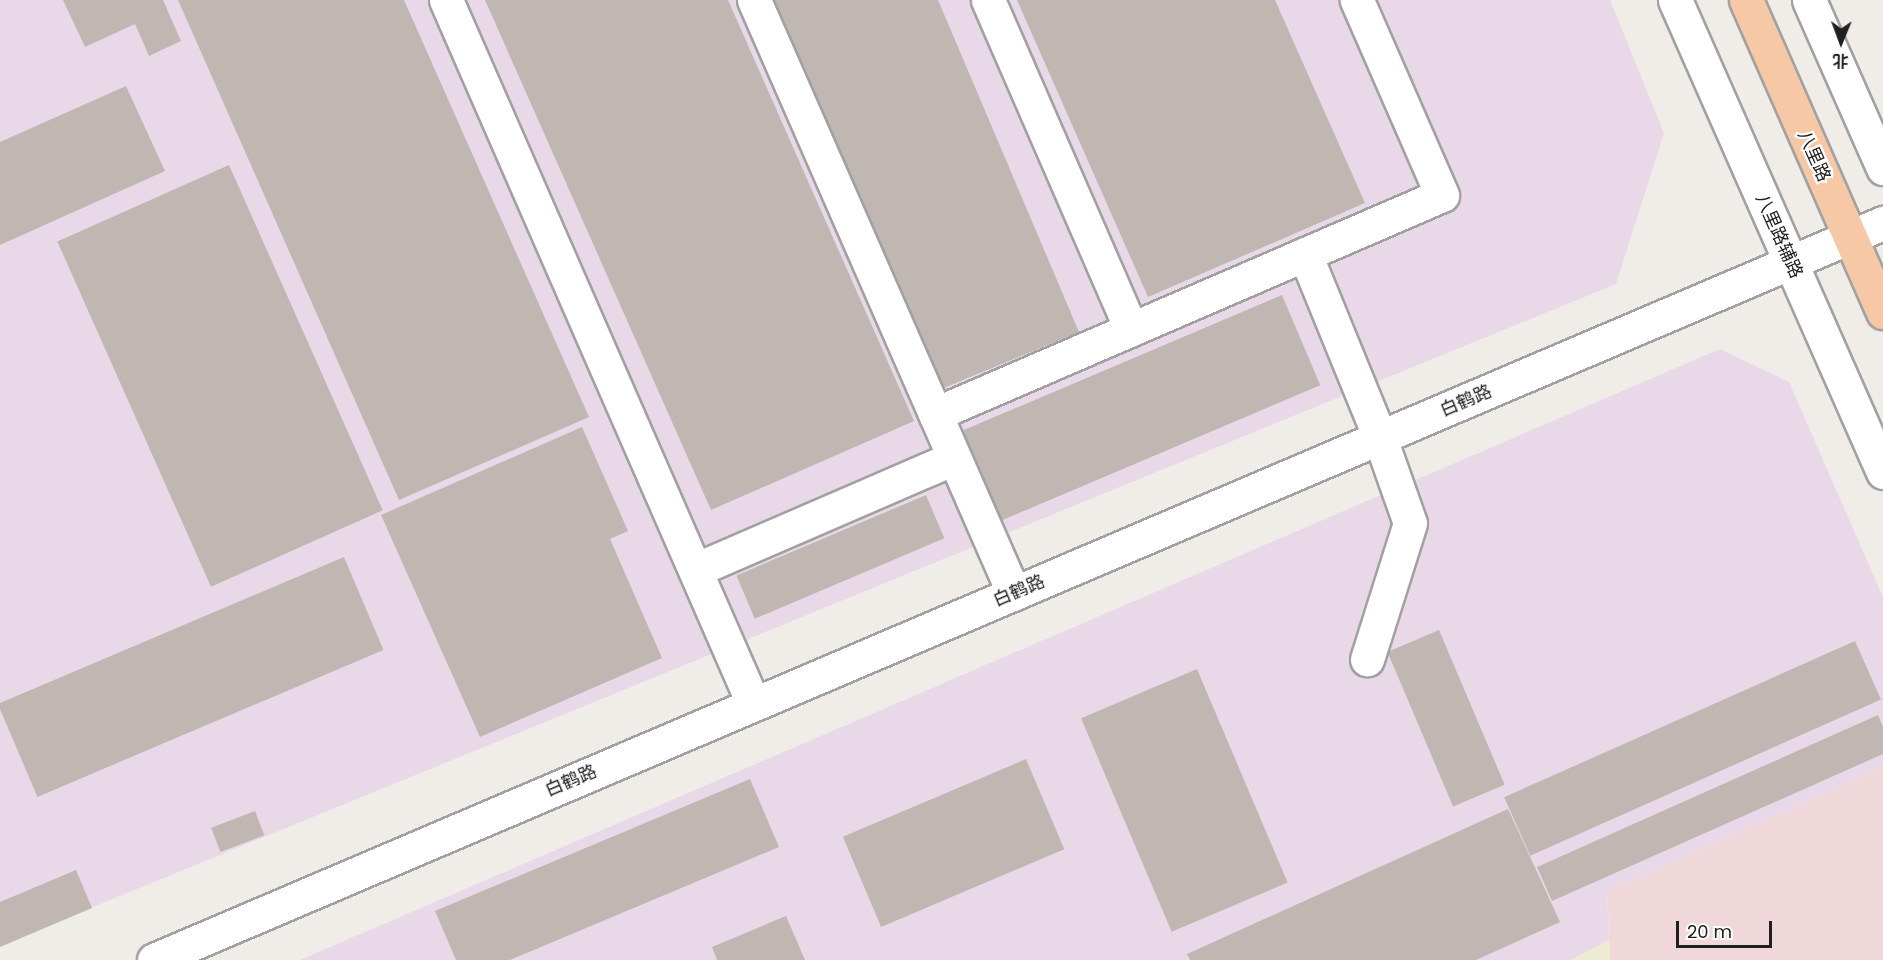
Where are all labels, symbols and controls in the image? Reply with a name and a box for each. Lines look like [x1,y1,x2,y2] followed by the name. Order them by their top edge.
[1811,12,1871,72] north arrow
[1832,49,1849,72] text: 北
[1793,127,1835,185] street label: 八里路
[1751,190,1807,282] street label: 八里路辅路
[1437,381,1495,421] street label: 白鹤路
[990,571,1048,611] street label: 白鹤路
[542,761,600,801] street label: 白鹤路
[1679,909,1775,947] scale bar
[1687,919,1732,944] text: 20 m

